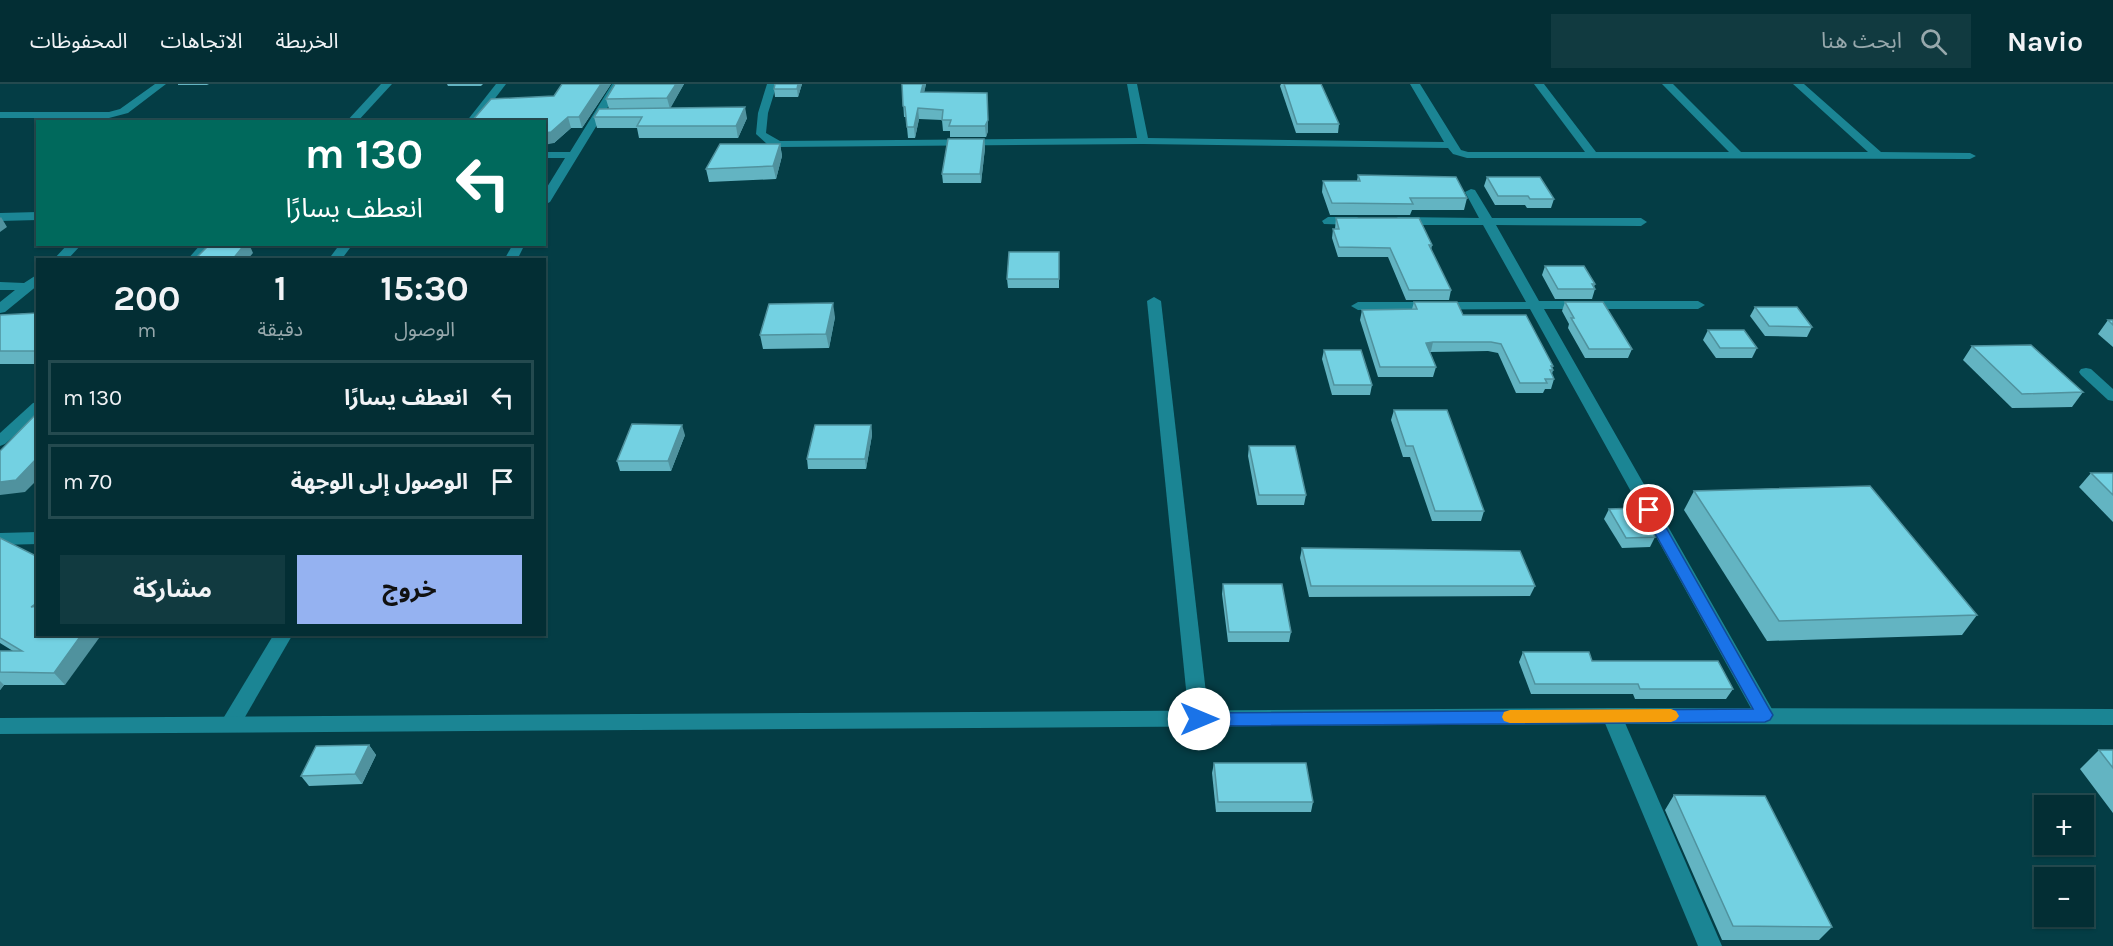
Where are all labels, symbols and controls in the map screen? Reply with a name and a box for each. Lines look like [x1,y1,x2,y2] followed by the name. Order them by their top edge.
[1551,14,1971,68] search box
[1917,25,1950,58] icon: search
[2007,25,2083,58] text: Navio
[1821,28,1902,54] text: ابحث هنا
[30,29,127,53] text: المحفوظات
[160,29,242,53] text: الاتجاهات
[275,29,338,53] text: الخريطة
[305,129,423,179] text: 130 m
[444,144,522,222] icon: left
[285,192,423,224] text: انعطف يسارًا
[274,267,287,309] text: 1
[380,267,469,309] text: 15:30
[113,277,180,319] text: 200
[258,318,303,341] text: دقيقة
[394,318,455,341] text: الوصول
[137,319,156,342] text: m
[486,381,519,414] icon: left
[63,385,122,411] text: 130 m
[344,385,468,411] text: انعطف يسارًا
[486,465,519,498] icon: arrive
[63,469,112,495] text: 70 m
[291,469,468,495] text: الوصول إلى الوجهة
[1623,484,1674,535] pin
[1632,493,1665,526] icon: arrive
[60,555,285,624] button: مشاركة
[297,555,522,624] button: خروج
[1167,687,1231,751] position arrow
[2034,795,2094,927] map controls
[2034,795,2094,855] button: +
[2034,867,2094,927] button: −

